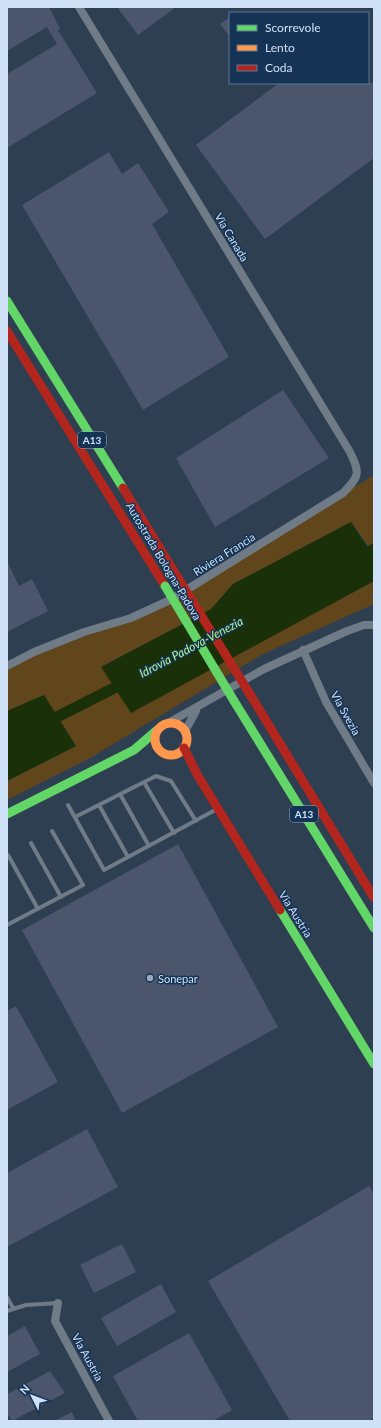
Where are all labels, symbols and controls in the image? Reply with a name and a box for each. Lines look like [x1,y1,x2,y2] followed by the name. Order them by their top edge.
[229,12,369,84] legend
[265,20,321,35] text: Scorrevole
[265,40,295,55] text: Lento
[265,60,292,75] text: Coda
[212,210,252,264] street label: Via Canada
[78,432,106,448] road number: A13
[124,500,204,622] street label: Autostrada Bologna-Padova
[191,530,257,578] street label: Riviera Francia
[136,613,246,681] water label: Idrovia Padova-Venezia
[329,689,363,737] street label: Via Svezia
[290,806,318,822] road number: A13
[277,888,315,940] street label: Via Austria
[158,972,198,985] place label: Sonepar
[145,973,155,983] marker: Sonepar
[70,1331,106,1383] street label: Via Austria
[12,1376,52,1416] north arrow
[17,1381,32,1396] text: N

